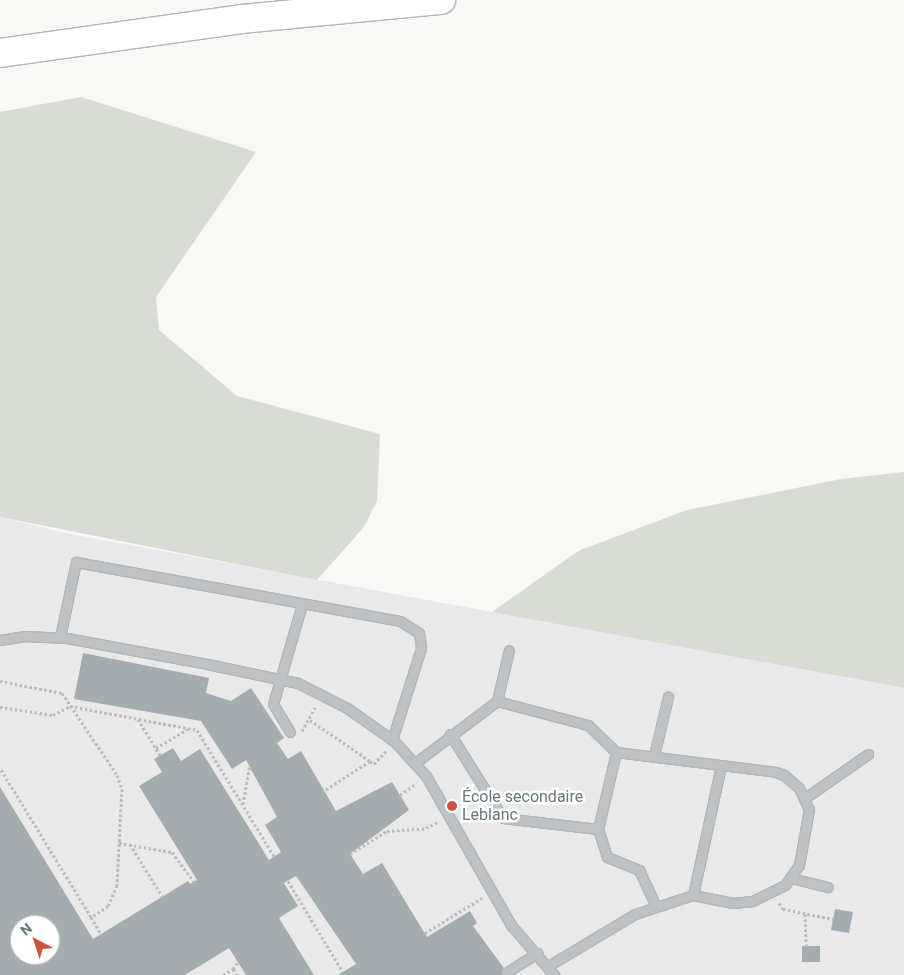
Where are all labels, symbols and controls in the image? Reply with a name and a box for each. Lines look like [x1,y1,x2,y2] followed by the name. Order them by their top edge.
[462,787,583,825] place label: École secondaire Leblanc
[446,800,458,812] marker: École secondaire Leblanc
[10,915,60,965] north arrow
[17,920,35,939] text: N

